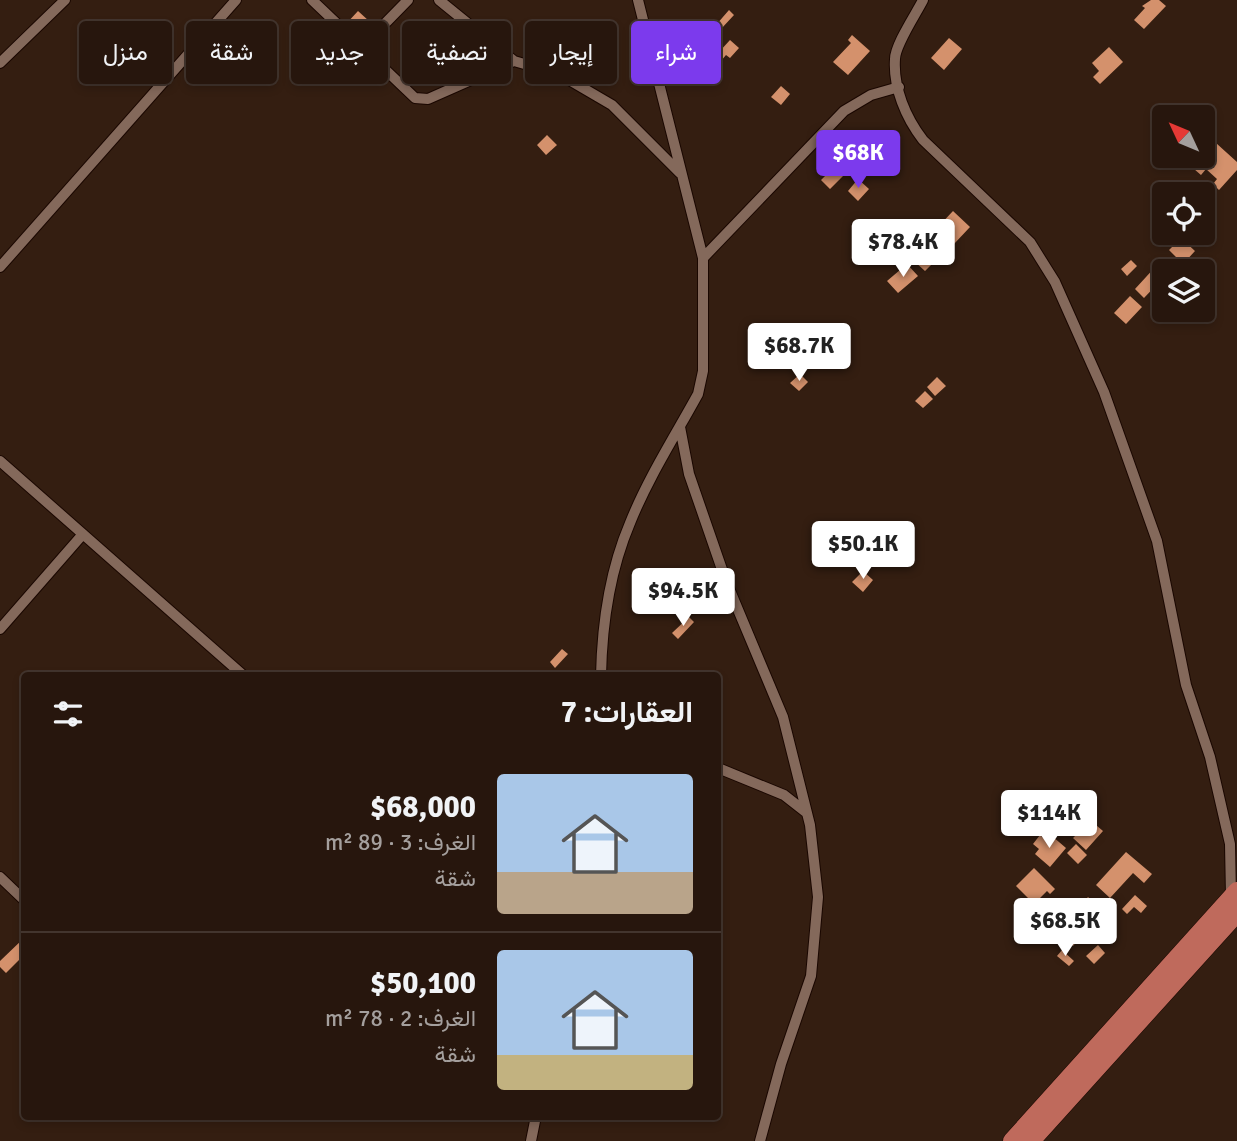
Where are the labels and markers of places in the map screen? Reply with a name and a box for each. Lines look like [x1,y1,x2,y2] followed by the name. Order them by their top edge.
[817,130,899,190] pin: $68K
[846,219,960,279] pin: $78.4K
[742,324,856,383] pin: $68.7K
[806,522,920,581] pin: $50.1K
[626,568,740,628] pin: $94.5K
[1000,790,1098,850] pin: $114K
[1008,898,1122,958] pin: $68.5K

